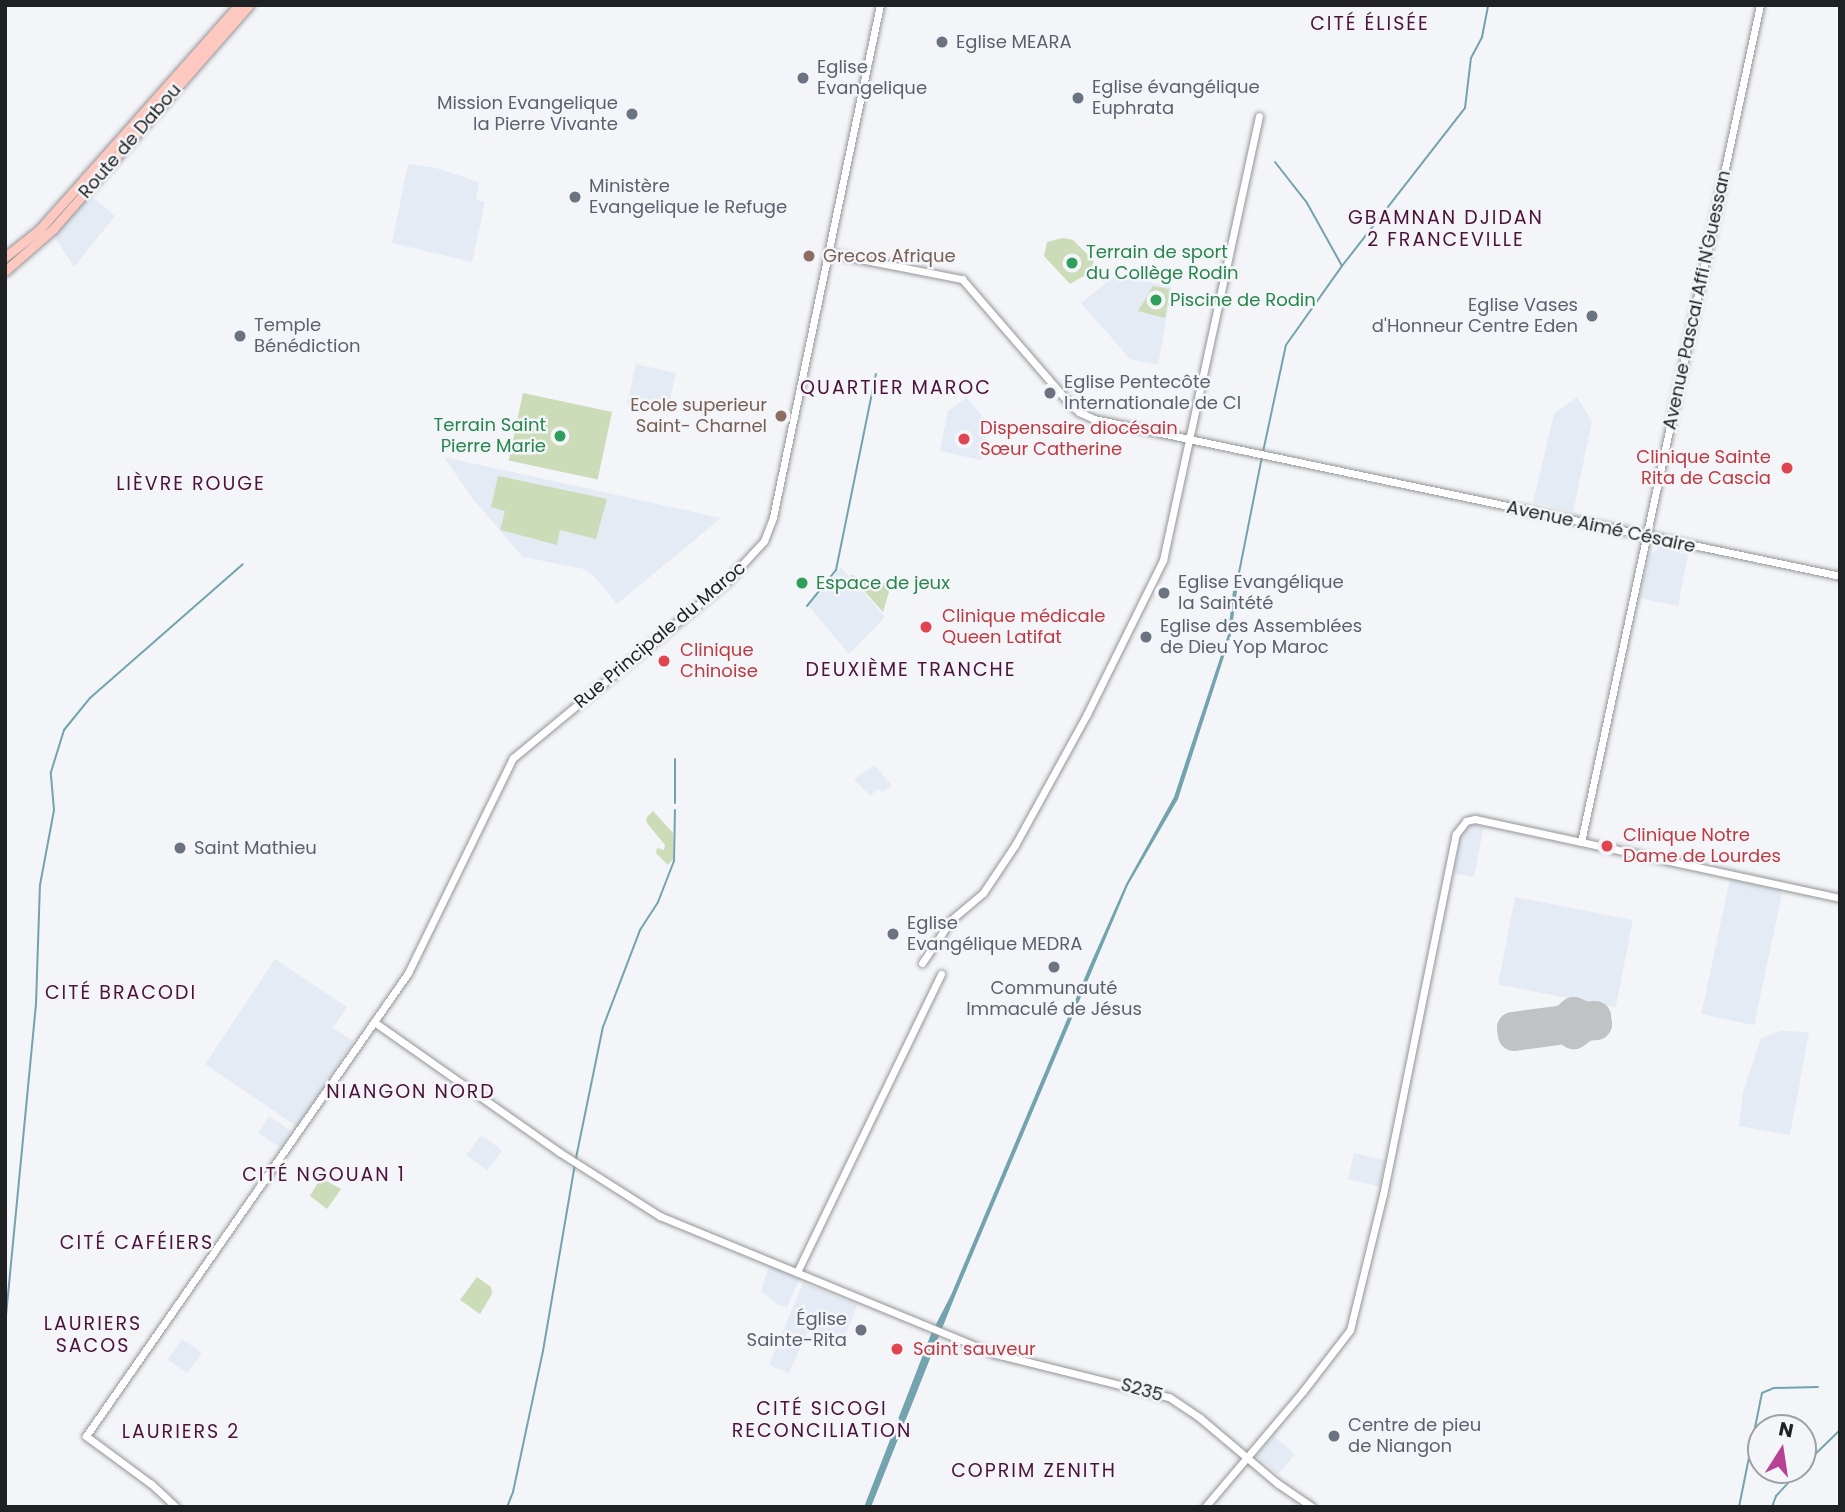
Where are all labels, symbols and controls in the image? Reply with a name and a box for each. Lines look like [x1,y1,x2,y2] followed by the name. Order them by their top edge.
[1312,13,1428,35] district label: CITÉ ÉLISÉE
[956,31,1072,53] place label: Eglise MEARA
[934,34,950,50] marker: Eglise MEARA
[817,57,927,100] place label: Eglise Evangelique
[795,70,811,86] marker: Eglise Evangelique
[1092,77,1260,119] place label: Eglise évangélique Euphrata
[74,79,186,203] street label: Route de Dabou
[1070,90,1086,106] marker: Eglise évangélique Euphrata
[437,93,618,136] place label: Mission Evangelique la Pierre Vivante
[624,106,640,122] marker: Mission Evangelique la Pierre Vivante
[1659,168,1735,432] street label: Avenue Pascal Affi N'Guessan
[589,176,787,218] place label: Ministère Evangelique le Refuge
[567,189,583,205] marker: Ministère Evangelique le Refuge
[1350,207,1542,251] district label: GBAMNAN DJIDAN 2 FRANCEVILLE
[1086,242,1239,284] place label: Terrain de sport du Collège Rodin
[823,245,956,267] place label: Grecos Afrique
[801,248,817,264] marker: Grecos Afrique
[1064,255,1080,271] marker: Terrain de sport du Collège Rodin
[1170,289,1316,311] place label: Piscine de Rodin
[1148,292,1164,308] marker: Piscine de Rodin
[1372,295,1578,338] place label: Eglise Vases d'Honneur Centre Eden
[1584,308,1600,324] marker: Eglise Vases d'Honneur Centre Eden
[254,315,360,358] place label: Temple Bénédiction
[232,328,248,344] marker: Temple Bénédiction
[1064,372,1241,414] place label: Eglise Pentecôte Internationale de CI
[802,377,990,399] district label: QUARTIER MAROC
[1042,385,1058,401] marker: Eglise Pentecôte Internationale de CI
[630,395,767,438] place label: Ecole superieur Saint- Charnel
[773,408,789,424] marker: Ecole superieur Saint- Charnel
[434,415,546,458] place label: Terrain Saint Pierre Marie
[980,418,1178,460] place label: Dispensaire diocésain Sœur Catherine
[552,428,568,444] marker: Terrain Saint Pierre Marie
[954,429,974,449] marker: Dispensaire diocésain Sœur Catherine
[1636,447,1771,490] place label: Clinique Sainte Rita de Cascia
[1777,458,1797,478] marker: Clinique Sainte Rita de Cascia
[118,473,264,495] district label: LIÈVRE ROUGE
[1505,496,1697,558] street label: Avenue Aimé Césaire
[570,557,750,713] street label: Rue Principale du Maroc
[816,572,950,594] place label: Espace de jeux
[1178,572,1344,614] place label: Eglise Evangélique la Saintété
[794,575,810,591] marker: Espace de jeux
[1156,585,1172,601] marker: Eglise Evangélique la Saintété
[942,606,1105,648] place label: Clinique médicale Queen Latifat
[1160,616,1362,658] place label: Eglise des Assemblées de Dieu Yop Maroc
[916,617,936,637] marker: Clinique médicale Queen Latifat
[1138,629,1154,645] marker: Eglise des Assemblées de Dieu Yop Maroc
[680,640,758,682] place label: Clinique Chinoise
[654,651,674,671] marker: Clinique Chinoise
[808,659,1014,681] district label: DEUXIÈME TRANCHE
[1623,825,1781,868] place label: Clinique Notre Dame de Lourdes
[1597,836,1617,856] marker: Clinique Notre Dame de Lourdes
[194,837,317,859] place label: Saint Mathieu
[172,840,188,856] marker: Saint Mathieu
[907,913,1082,956] place label: Eglise Evangélique MEDRA
[885,926,901,942] marker: Eglise Evangélique MEDRA
[1046,959,1062,975] marker: Communauté Immaculé de Jésus
[966,978,1142,1020] place label: Communauté Immaculé de Jésus
[46,982,196,1004] district label: CITÉ BRACODI
[328,1081,494,1103] district label: NIANGON NORD
[244,1164,404,1186] district label: CITÉ NGOUAN 1
[61,1232,213,1254] district label: CITÉ CAFÉIERS
[747,1309,847,1352] place label: Église Sainte-Rita
[45,1313,141,1357] district label: LAURIERS SACOS
[853,1322,869,1338] marker: Église Sainte-Rita
[913,1338,1036,1360] place label: Saint sauveur
[887,1339,907,1359] marker: Saint sauveur
[1118,1374,1166,1406] street label: S235
[733,1398,911,1442] district label: CITÉ SICOGI RECONCILIATION
[1747,1414,1817,1484] north arrow
[1348,1415,1481,1458] place label: Centre de pieu de Niangon
[1776,1415,1796,1445] text: N
[123,1421,239,1443] district label: LAURIERS 2
[1326,1428,1342,1444] marker: Centre de pieu de Niangon
[953,1460,1115,1482] district label: COPRIM ZENITH

